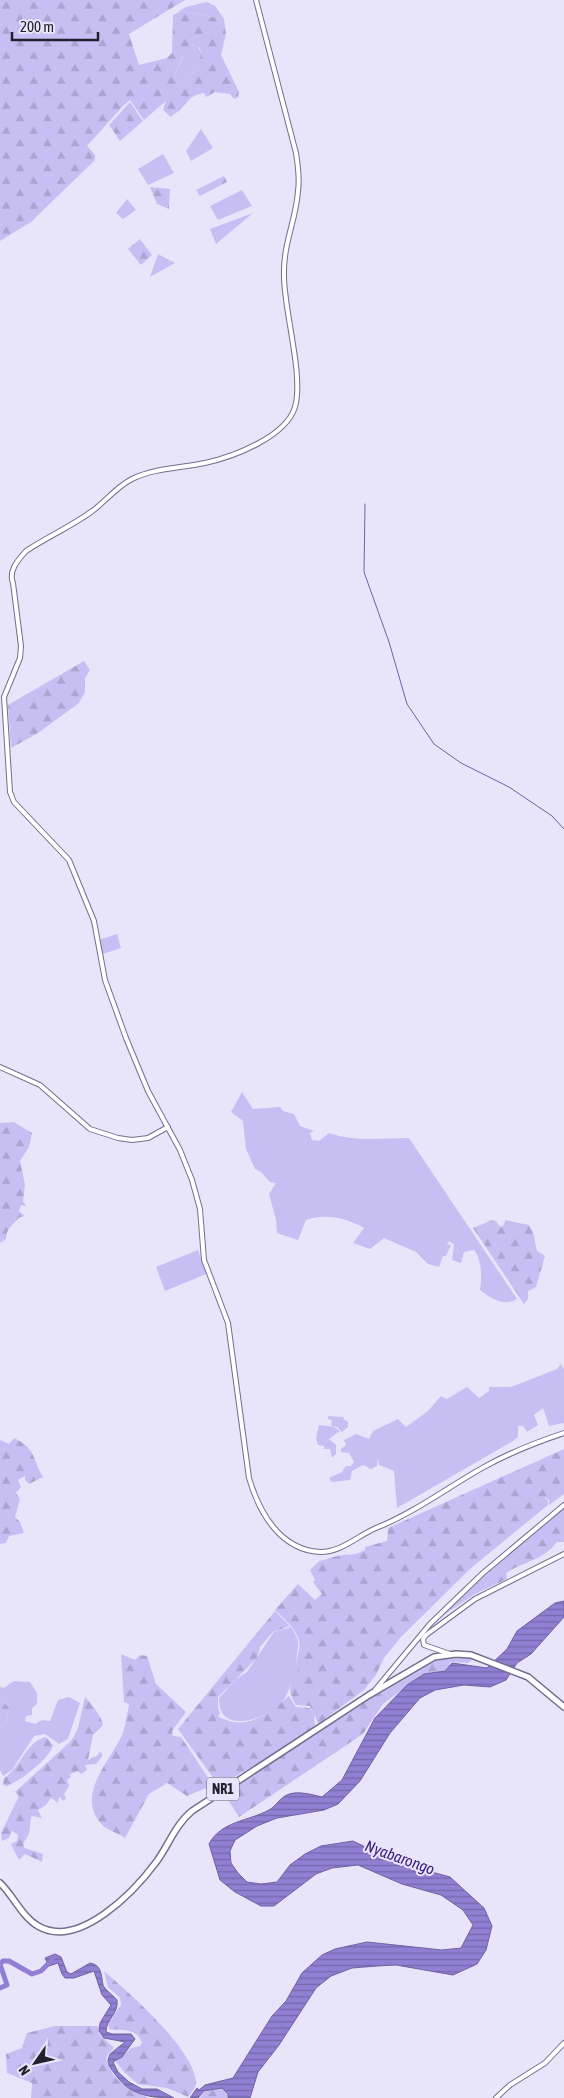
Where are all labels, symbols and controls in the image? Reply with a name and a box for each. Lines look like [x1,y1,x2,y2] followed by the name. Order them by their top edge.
[12,10,99,42] scale bar
[20,18,54,35] text: 200 m
[207,1778,239,1800] road number: NR1
[362,1836,437,1879] water label: Nyabarongo
[10,2038,60,2088] north arrow
[15,2062,33,2078] text: N

